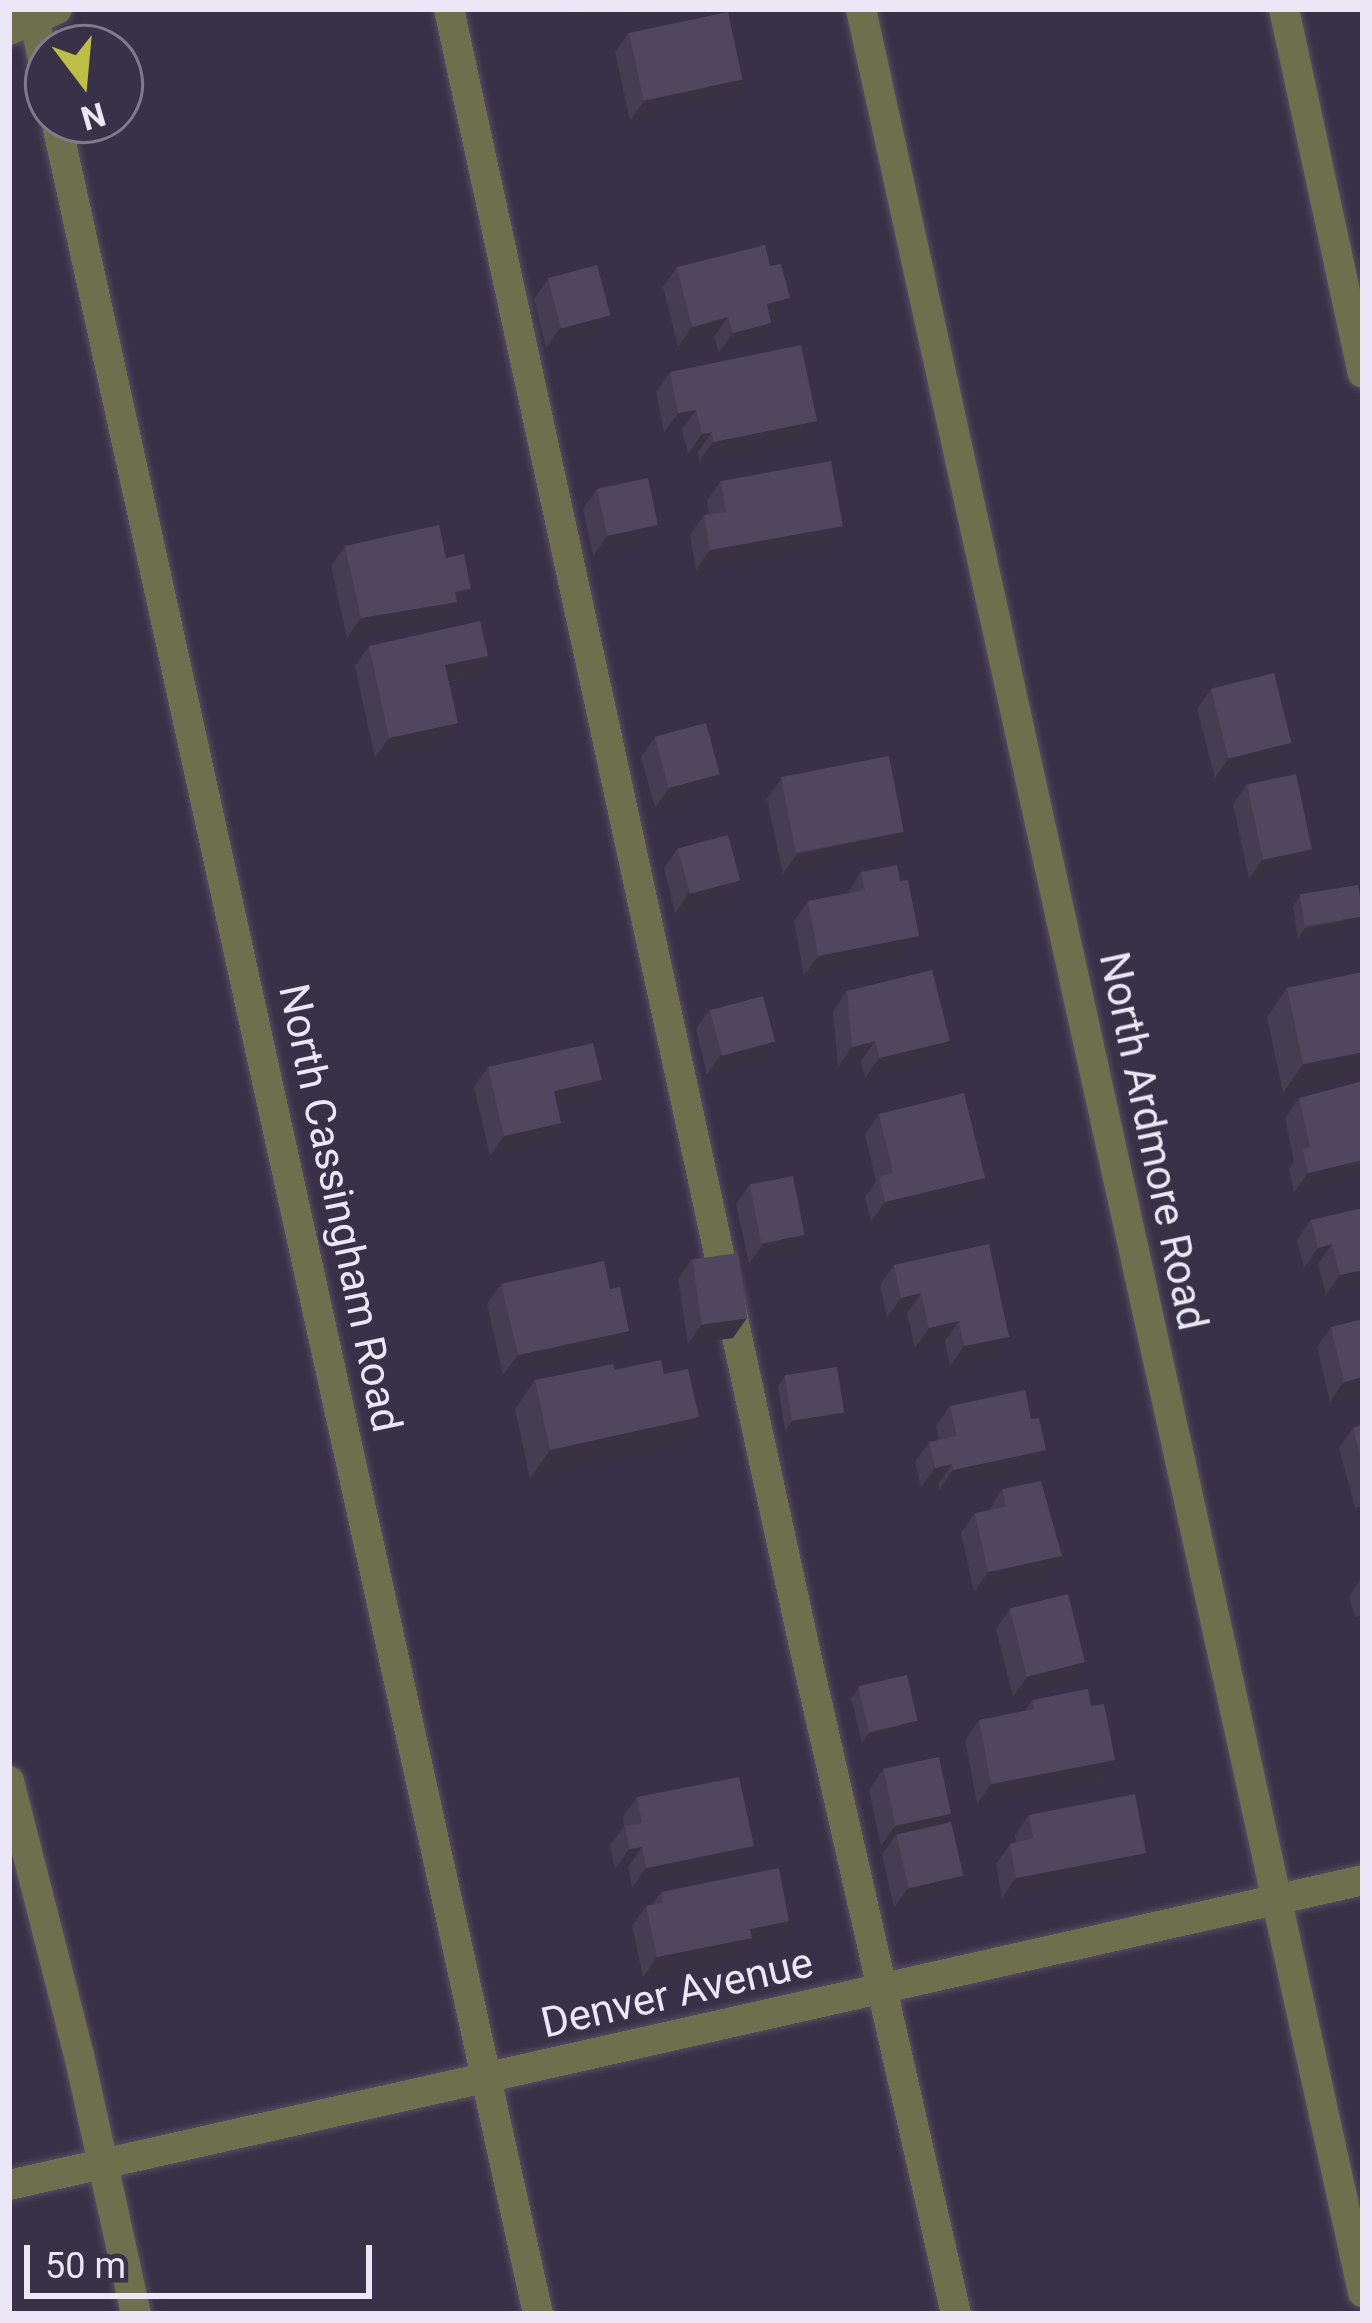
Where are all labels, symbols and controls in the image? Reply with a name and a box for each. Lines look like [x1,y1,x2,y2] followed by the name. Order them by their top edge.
[24,24,144,144] north arrow
[77,94,110,138] text: N
[1088,947,1218,1335] street label: North Ardmore Road
[268,979,412,1437] street label: North Cassingham Road
[536,1937,818,2049] street label: Denver Avenue
[30,2221,378,2295] scale bar
[45,2245,126,2287] text: 50 m

